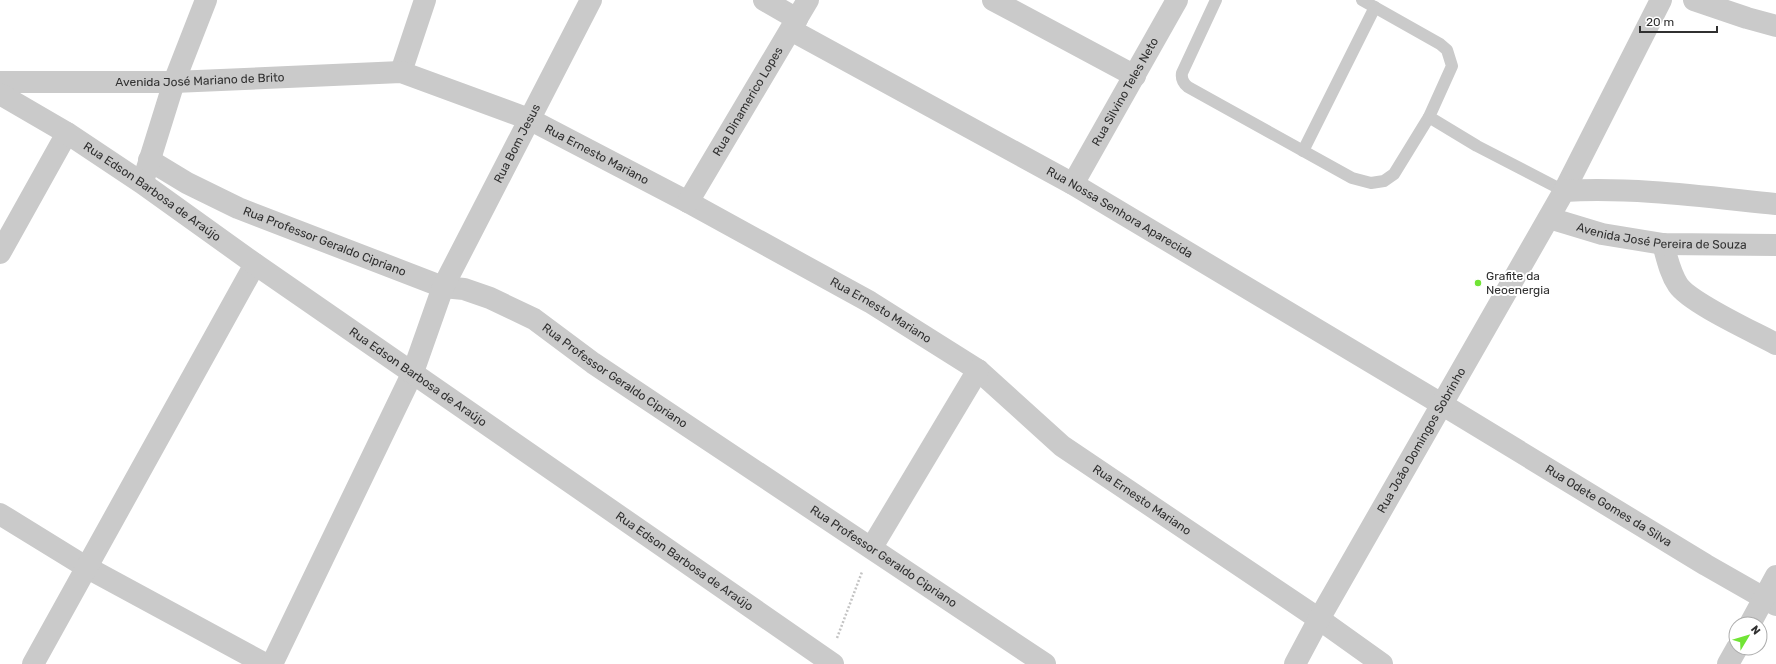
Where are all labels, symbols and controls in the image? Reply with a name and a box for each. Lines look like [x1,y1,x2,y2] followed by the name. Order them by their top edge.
[1640,8,1717,34] scale bar
[1646,15,1674,29] text: 20 m
[1089,35,1161,148] street label: Rua Silvino Teles Neto
[710,44,786,159] street label: Rua Dinamerico Lopes
[115,70,285,89] street label: Avenida José Mariano de Brito
[491,101,543,185] street label: Rua Bom Jesus
[542,121,651,187] street label: Rua Ernesto Mariano
[81,139,224,244] street label: Rua Edson Barbosa de Araújo
[1044,164,1195,261] street label: Rua Nossa Senhora Aparecida
[241,204,408,279] street label: Rua Professor Geraldo Cipriano
[1575,220,1747,252] street label: Avenida José Pereira de Souza
[1486,269,1550,297] place label: Grafite da Neoenergia
[828,274,934,346] street label: Rua Ernesto Mariano
[1473,278,1483,288] marker: Grafite da Neoenergia
[539,321,690,431] street label: Rua Professor Geraldo Cipriano
[347,324,490,429] street label: Rua Edson Barbosa de Araújo
[1374,365,1469,515] street label: Rua João Domingos Sobrinho
[1090,462,1194,538] street label: Rua Ernesto Mariano
[1543,462,1674,550] street label: Rua Odete Gomes da Silva
[807,503,960,610] street label: Rua Professor Geraldo Cipriano
[613,509,756,614] street label: Rua Edson Barbosa de Araújo
[1728,616,1768,656] north arrow
[1748,623,1763,637] text: N

